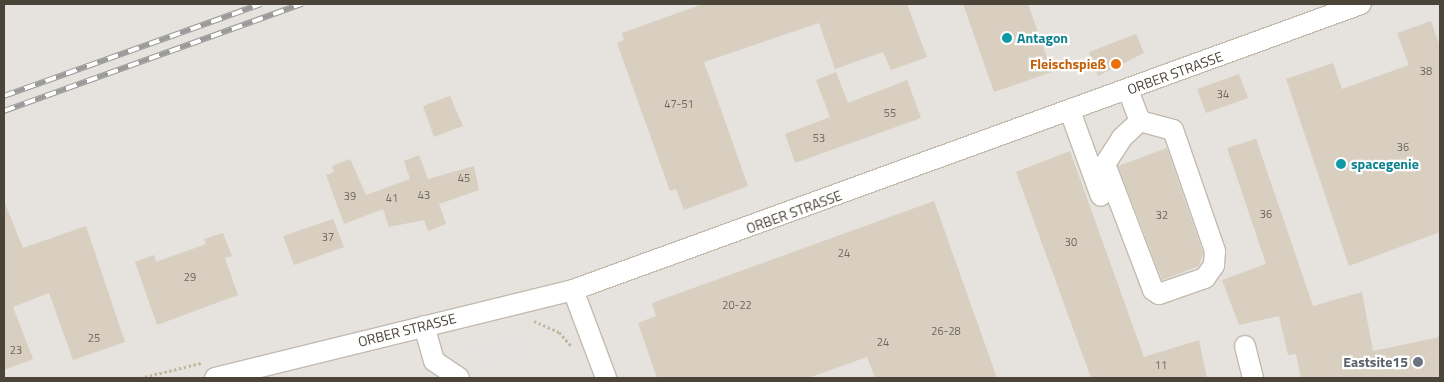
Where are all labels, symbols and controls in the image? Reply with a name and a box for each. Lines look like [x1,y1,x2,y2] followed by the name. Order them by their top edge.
[1017,30,1068,46] place label: Antagon
[1001,32,1013,44] marker: Antagon
[1125,48,1225,98] street label: ORBER STRASSE
[1030,56,1106,72] place label: Fleischspieß
[1110,58,1122,70] marker: Fleischspieß
[1420,64,1432,78] house number: 38
[1217,87,1229,101] house number: 34
[664,97,694,111] house number: 47-51
[884,106,896,120] house number: 55
[813,131,825,145] house number: 53
[1397,140,1409,154] house number: 36
[1351,156,1419,172] place label: spacegenie
[1335,158,1347,170] marker: spacegenie
[458,171,470,185] house number: 45
[744,187,844,237] street label: ORBER STRASSE
[418,188,430,202] house number: 43
[344,189,356,203] house number: 39
[386,191,398,205] house number: 41
[1260,207,1272,221] house number: 36
[1156,208,1168,222] house number: 32
[322,230,334,244] house number: 37
[1065,235,1077,249] house number: 30
[838,246,850,260] house number: 24
[184,270,196,284] house number: 29
[722,298,752,312] house number: 20-22
[356,310,458,350] street label: ORBER STRASSE
[931,324,961,338] house number: 26-28
[88,331,100,345] house number: 25
[877,335,889,349] house number: 24
[10,343,22,357] house number: 23
[1343,354,1408,370] place label: Eastsite15
[1412,356,1424,368] marker: Eastsite15
[1155,358,1167,372] house number: 11

